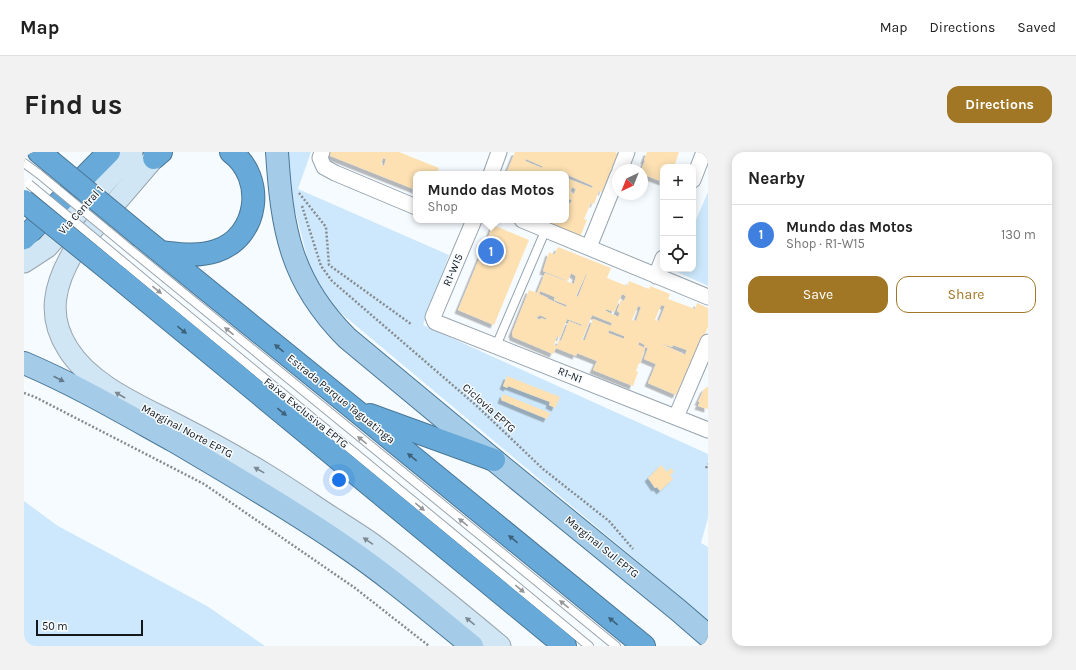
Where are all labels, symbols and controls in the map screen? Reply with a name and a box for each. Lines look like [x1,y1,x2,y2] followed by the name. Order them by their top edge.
[20,17,59,39] text: Map
[880,19,908,36] text: Map
[930,19,995,36] text: Directions
[1017,19,1056,36] text: Saved
[947,86,1052,123] button: Directions
[24,88,123,121] text: Find us
[612,164,648,200] north arrow
[660,164,696,272] map controls
[660,164,696,200] button: +
[748,168,805,188] text: Nearby
[413,171,569,223] popup
[428,181,554,199] text: Mundo das Motos
[56,183,106,237] street label: Via Central 1
[428,199,458,214] text: Shop
[660,200,696,236] button: −
[786,218,913,236] text: Mundo das Motos
[759,227,763,242] text: 1
[1001,227,1036,242] text: 130 m
[478,236,504,266] pin: 1
[660,236,696,272] button: locate
[786,236,865,251] text: Shop · R1-W15
[440,252,466,288] street label: R1-W15
[748,276,888,313] button: Save
[896,276,1036,313] button: Share
[152,286,163,295] one-way arrow
[176,325,187,334] one-way arrow
[224,326,235,335] one-way arrow
[274,344,284,352] one-way arrow
[285,352,397,446] street label: Estrada Parque Taguatinga
[556,364,584,386] street label: R1-N1
[261,375,351,451] street label: Faixa Exclusiva EPTG
[54,376,65,383] one-way arrow
[460,381,518,435] street label: Ciclovia EPTG
[114,391,126,398] one-way arrow
[139,401,235,461] street label: Marginal Norte EPTG
[277,408,287,417] one-way arrow
[357,435,368,444] one-way arrow
[407,452,418,461] one-way arrow
[253,467,265,474] one-way arrow
[329,470,349,490] your location
[414,502,425,511] one-way arrow
[563,513,641,581] street label: Marginal Sul EPTG
[458,517,469,526] one-way arrow
[507,535,518,543] one-way arrow
[363,537,373,545] one-way arrow
[514,585,525,594] one-way arrow
[559,599,570,608] one-way arrow
[465,617,476,626] one-way arrow
[608,617,619,626] one-way arrow
[36,618,143,637] scale bar
[42,620,68,633] text: 50 m

